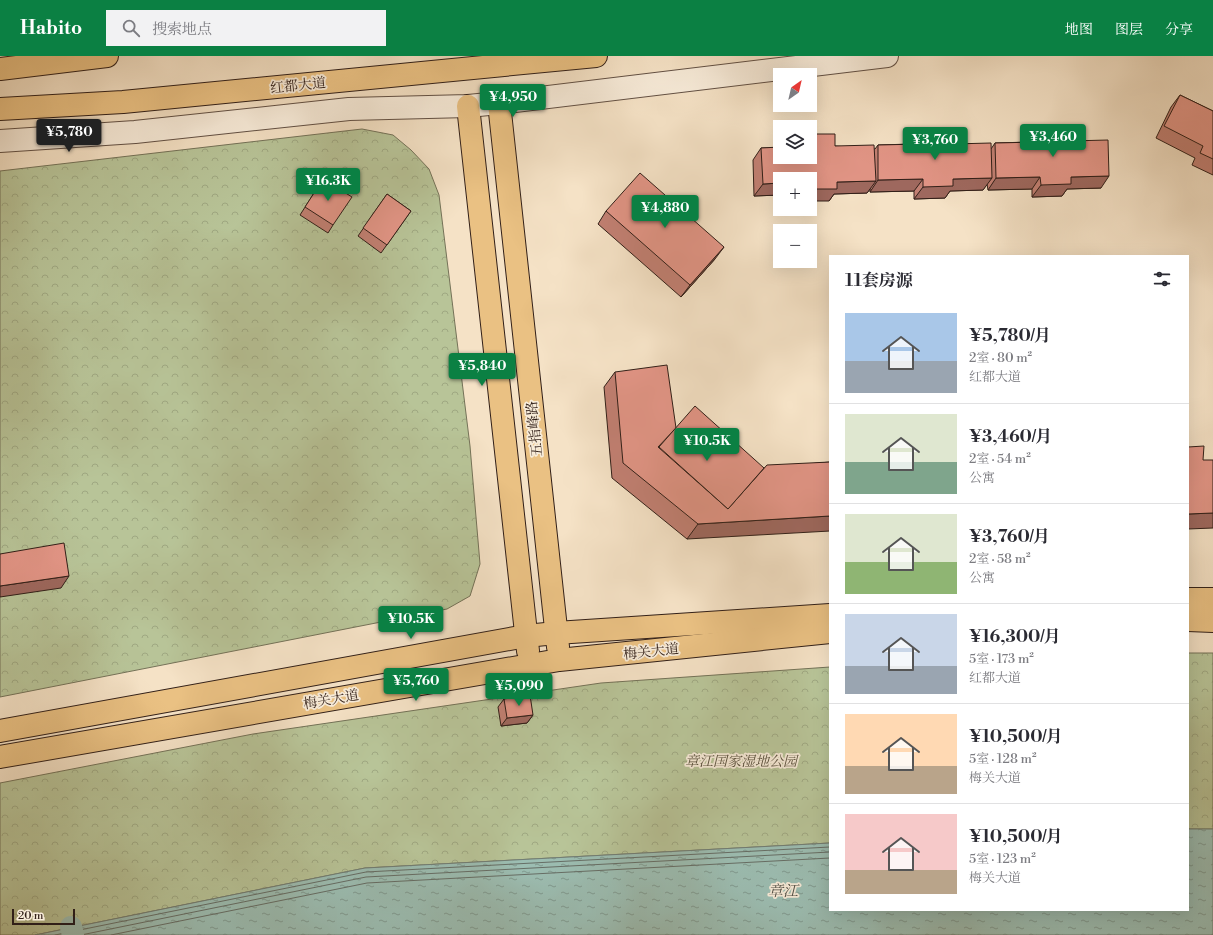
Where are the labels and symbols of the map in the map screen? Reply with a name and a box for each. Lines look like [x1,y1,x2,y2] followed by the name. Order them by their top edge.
[773,68,817,112] north arrow
[269,74,327,98] street label: 红都大道
[480,84,546,118] pin: ¥4,950
[36,119,102,153] pin: ¥5,780
[1020,124,1086,158] pin: ¥3,460
[902,127,968,161] pin: ¥3,760
[295,168,361,202] pin: ¥16.3K
[632,195,698,229] pin: ¥4,880
[449,353,515,387] pin: ¥5,840
[523,400,547,458] street label: 五指峰路
[674,428,740,462] pin: ¥10.5K
[378,606,444,640] pin: ¥10.5K
[622,640,680,664] street label: 梅关大道
[383,668,449,702] pin: ¥5,760
[486,673,552,707] pin: ¥5,090
[302,686,360,714] street label: 梅关大道
[685,753,799,771] park label: 章江国家湿地公园
[768,882,800,901] water label: 章江
[12,907,75,926] scale bar

